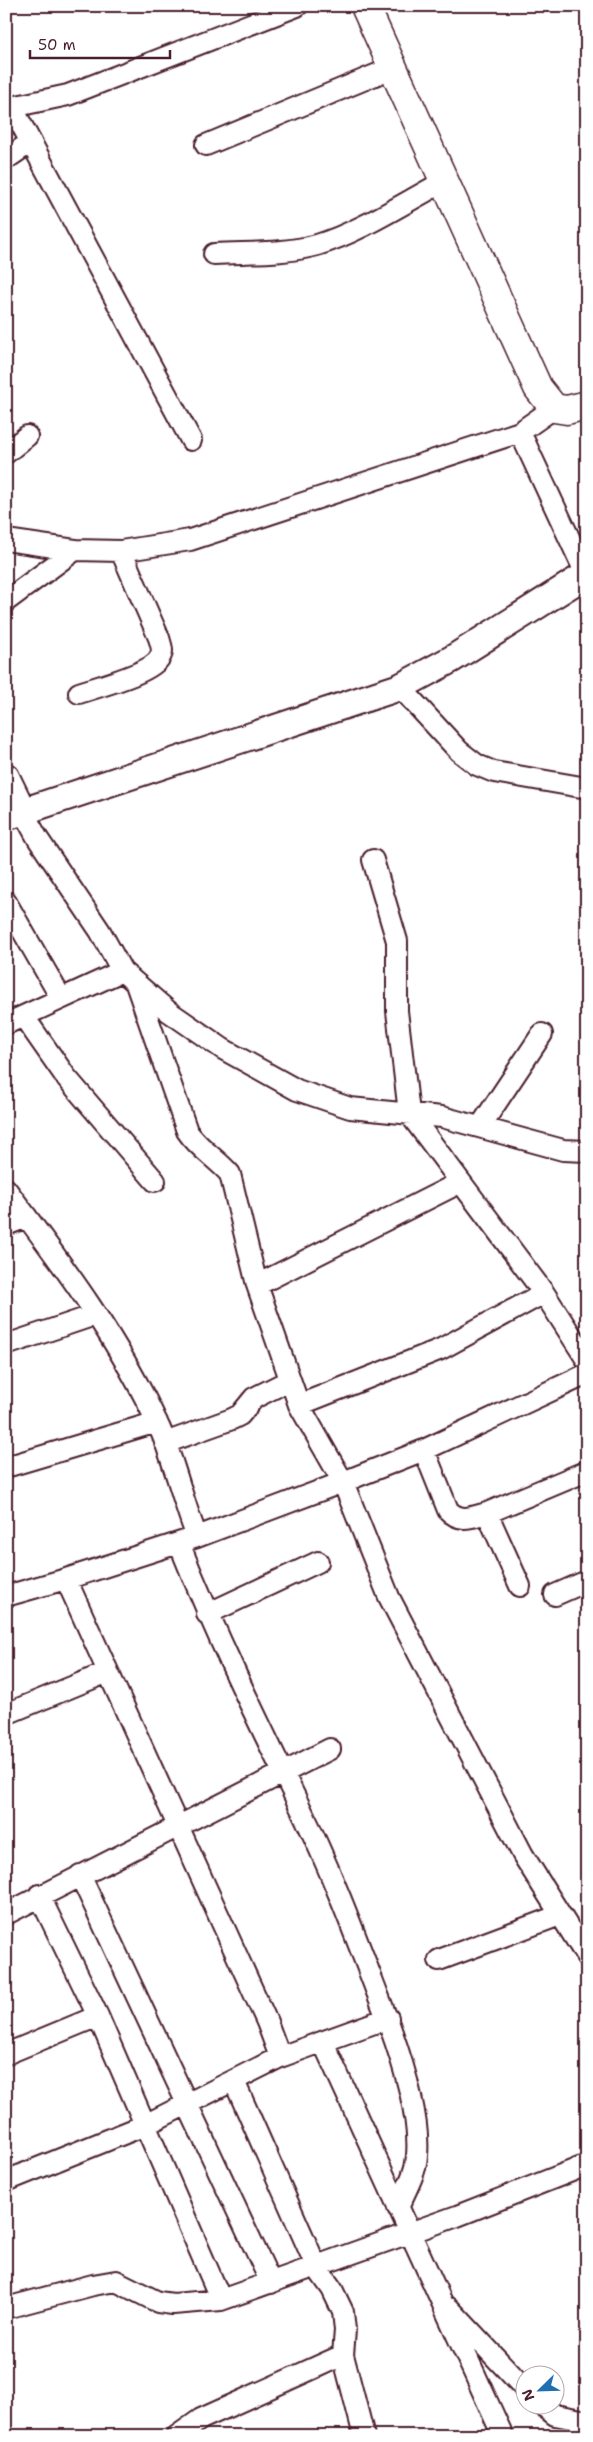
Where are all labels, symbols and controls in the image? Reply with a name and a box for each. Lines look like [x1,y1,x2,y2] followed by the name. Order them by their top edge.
[30,28,170,60] scale bar
[38,35,76,55] text: 50 m
[516,2364,566,2414] north arrow
[518,2386,538,2404] text: N

